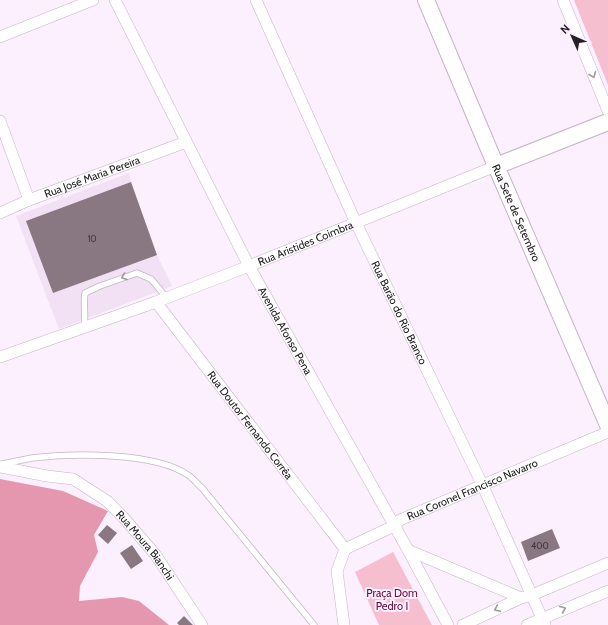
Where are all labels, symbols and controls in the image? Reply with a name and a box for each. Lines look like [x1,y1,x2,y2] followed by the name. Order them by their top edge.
[552,16,592,56] north arrow
[557,21,573,37] text: N
[589,71,597,78] one-way arrow
[42,152,143,201] street label: Rua José Maria Pereira
[489,162,543,264] street label: Rua Sete de Setembro
[256,217,356,269] street label: Rua Aristides Coimbra
[87,233,97,244] house number: 10
[368,259,430,367] street label: Rua Barão do Rio Branco
[121,273,128,281] one-way arrow
[255,284,316,378] street label: Avenida Afonso Pena
[204,368,296,483] street label: Rua Doutor Fernando Corrêa
[405,456,540,523] street label: Rua Coronel Francisco Navarro
[113,507,177,583] street label: Rua Moura Bianchi
[531,540,549,551] house number: 400
[366,586,418,613] park label: Praça Dom Pedro I
[494,604,502,612] one-way arrow
[560,606,567,614] one-way arrow

